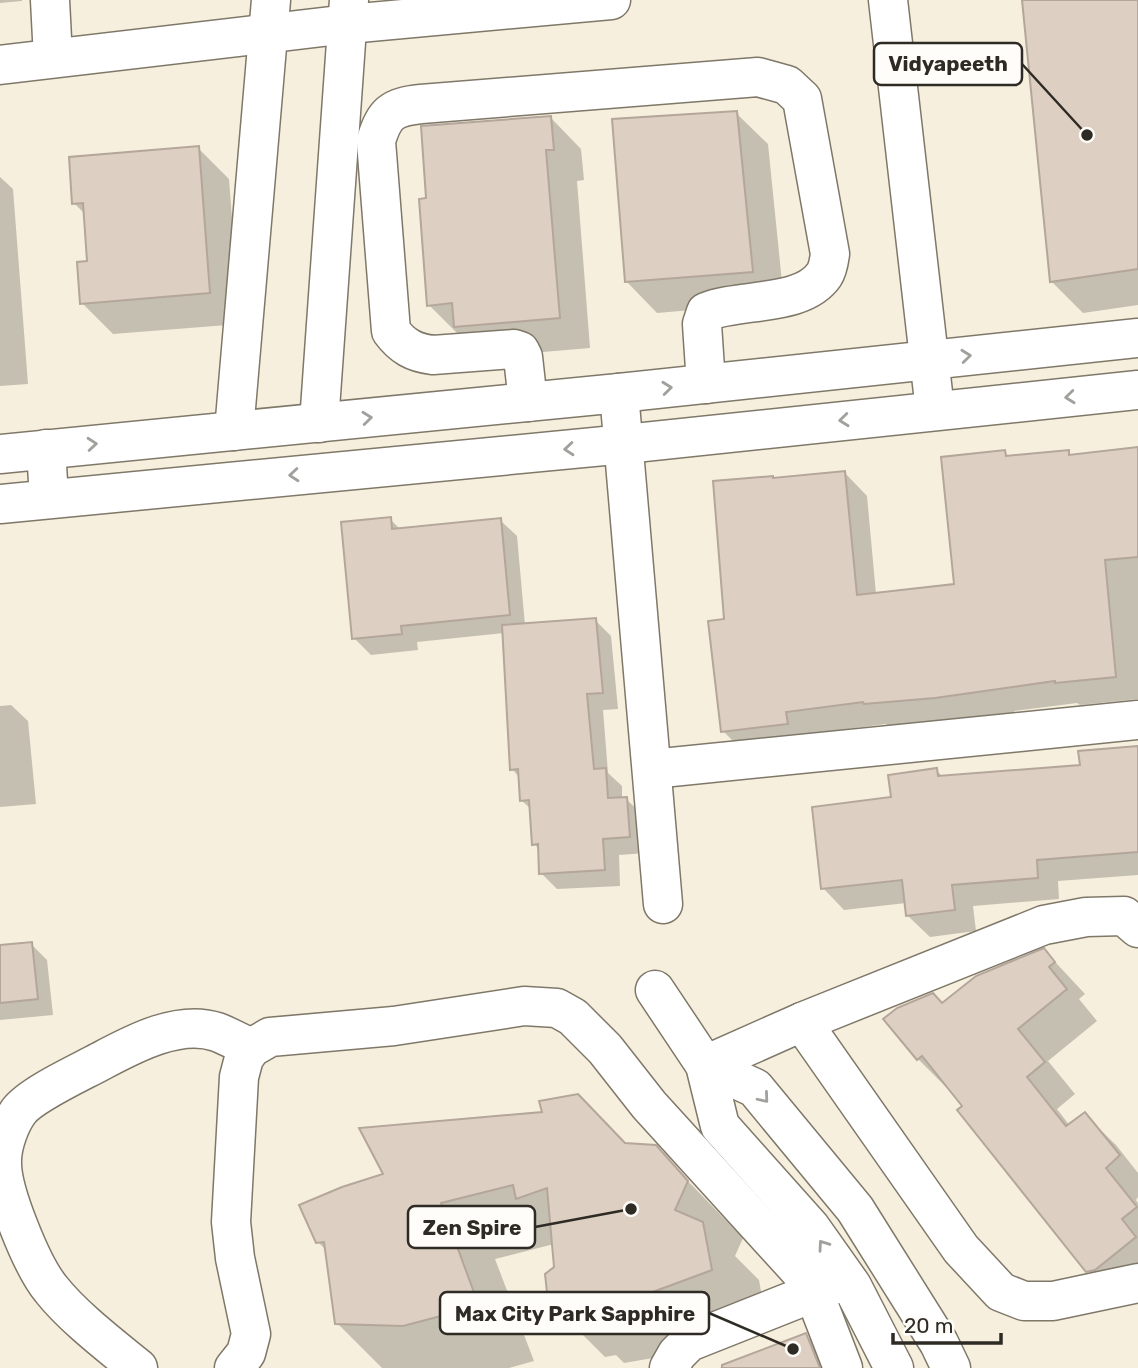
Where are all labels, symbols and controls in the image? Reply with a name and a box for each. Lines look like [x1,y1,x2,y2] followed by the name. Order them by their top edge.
[874,43,1022,85] callout: Vidyapeeth
[888,51,1008,76] text: Vidyapeeth
[961,349,972,364] one-way arrow
[661,381,673,396] one-way arrow
[1064,389,1075,404] one-way arrow
[362,411,373,426] one-way arrow
[838,413,850,428] one-way arrow
[87,437,98,452] one-way arrow
[563,441,574,456] one-way arrow
[288,467,299,482] one-way arrow
[755,1091,768,1103] one-way arrow
[408,1206,535,1248] callout: Zen Spire
[422,1215,522,1240] text: Zen Spire
[819,1240,831,1253] one-way arrow
[440,1292,709,1334] callout: Max City Park Sapphire
[455,1301,695,1326] text: Max City Park Sapphire
[893,1302,1002,1346] scale bar
[904,1313,953,1338] text: 20 m

